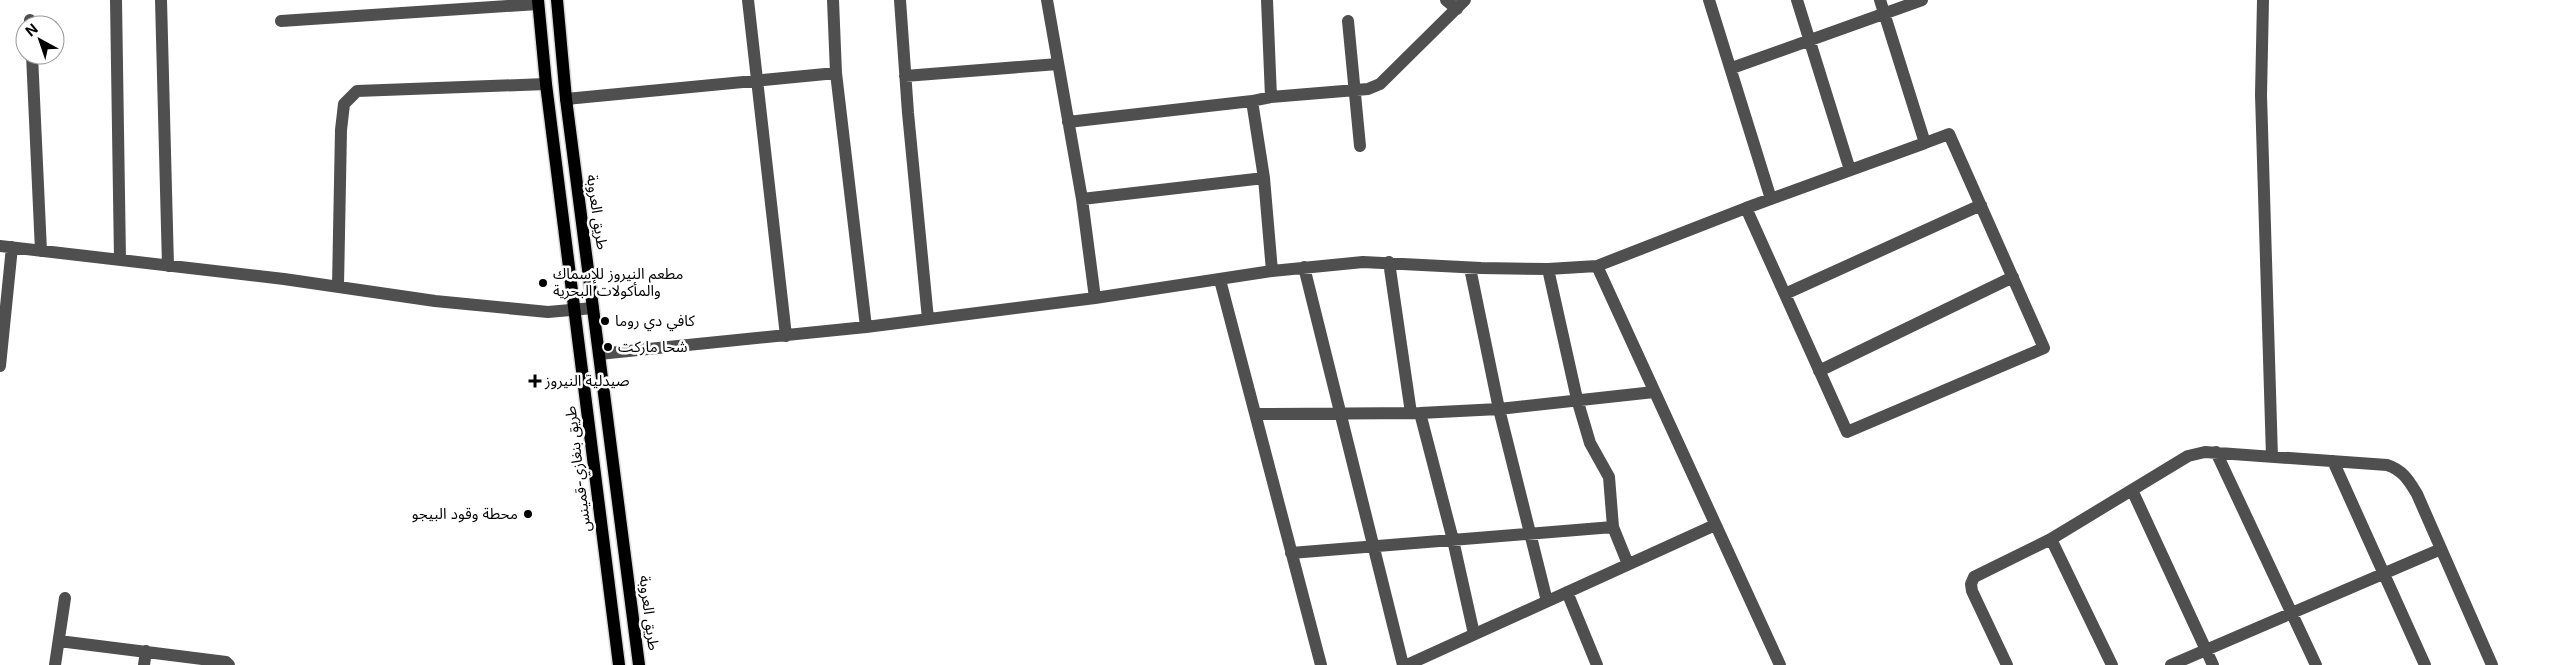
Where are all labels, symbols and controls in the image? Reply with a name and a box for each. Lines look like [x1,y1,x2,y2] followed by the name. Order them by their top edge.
[15,15,65,65] north arrow
[22,20,41,40] text: N
[582,173,612,251] street label: طريق العروبة
[553,264,683,300] place label: مطعم النيروز للإسماك والمأكولات البحرية
[537,277,549,289] marker: مطعم النيروز للإسماك والمأكولات البحرية
[615,311,696,332] place label: كافي دي روما
[599,315,611,327] marker: كافي دي روما
[618,337,688,356] place label: شحا ماركت
[602,341,614,353] marker: شحا ماركت
[544,371,629,390] place label: صيدلية النيروز
[529,375,541,387] marker: صيدلية النيروز
[560,405,597,533] street label: طريق بنغازي-قمينس
[412,504,518,523] place label: محطة وقود البيجو
[522,508,534,520] marker: محطة وقود البيجو
[634,574,664,652] street label: طريق العروبة

